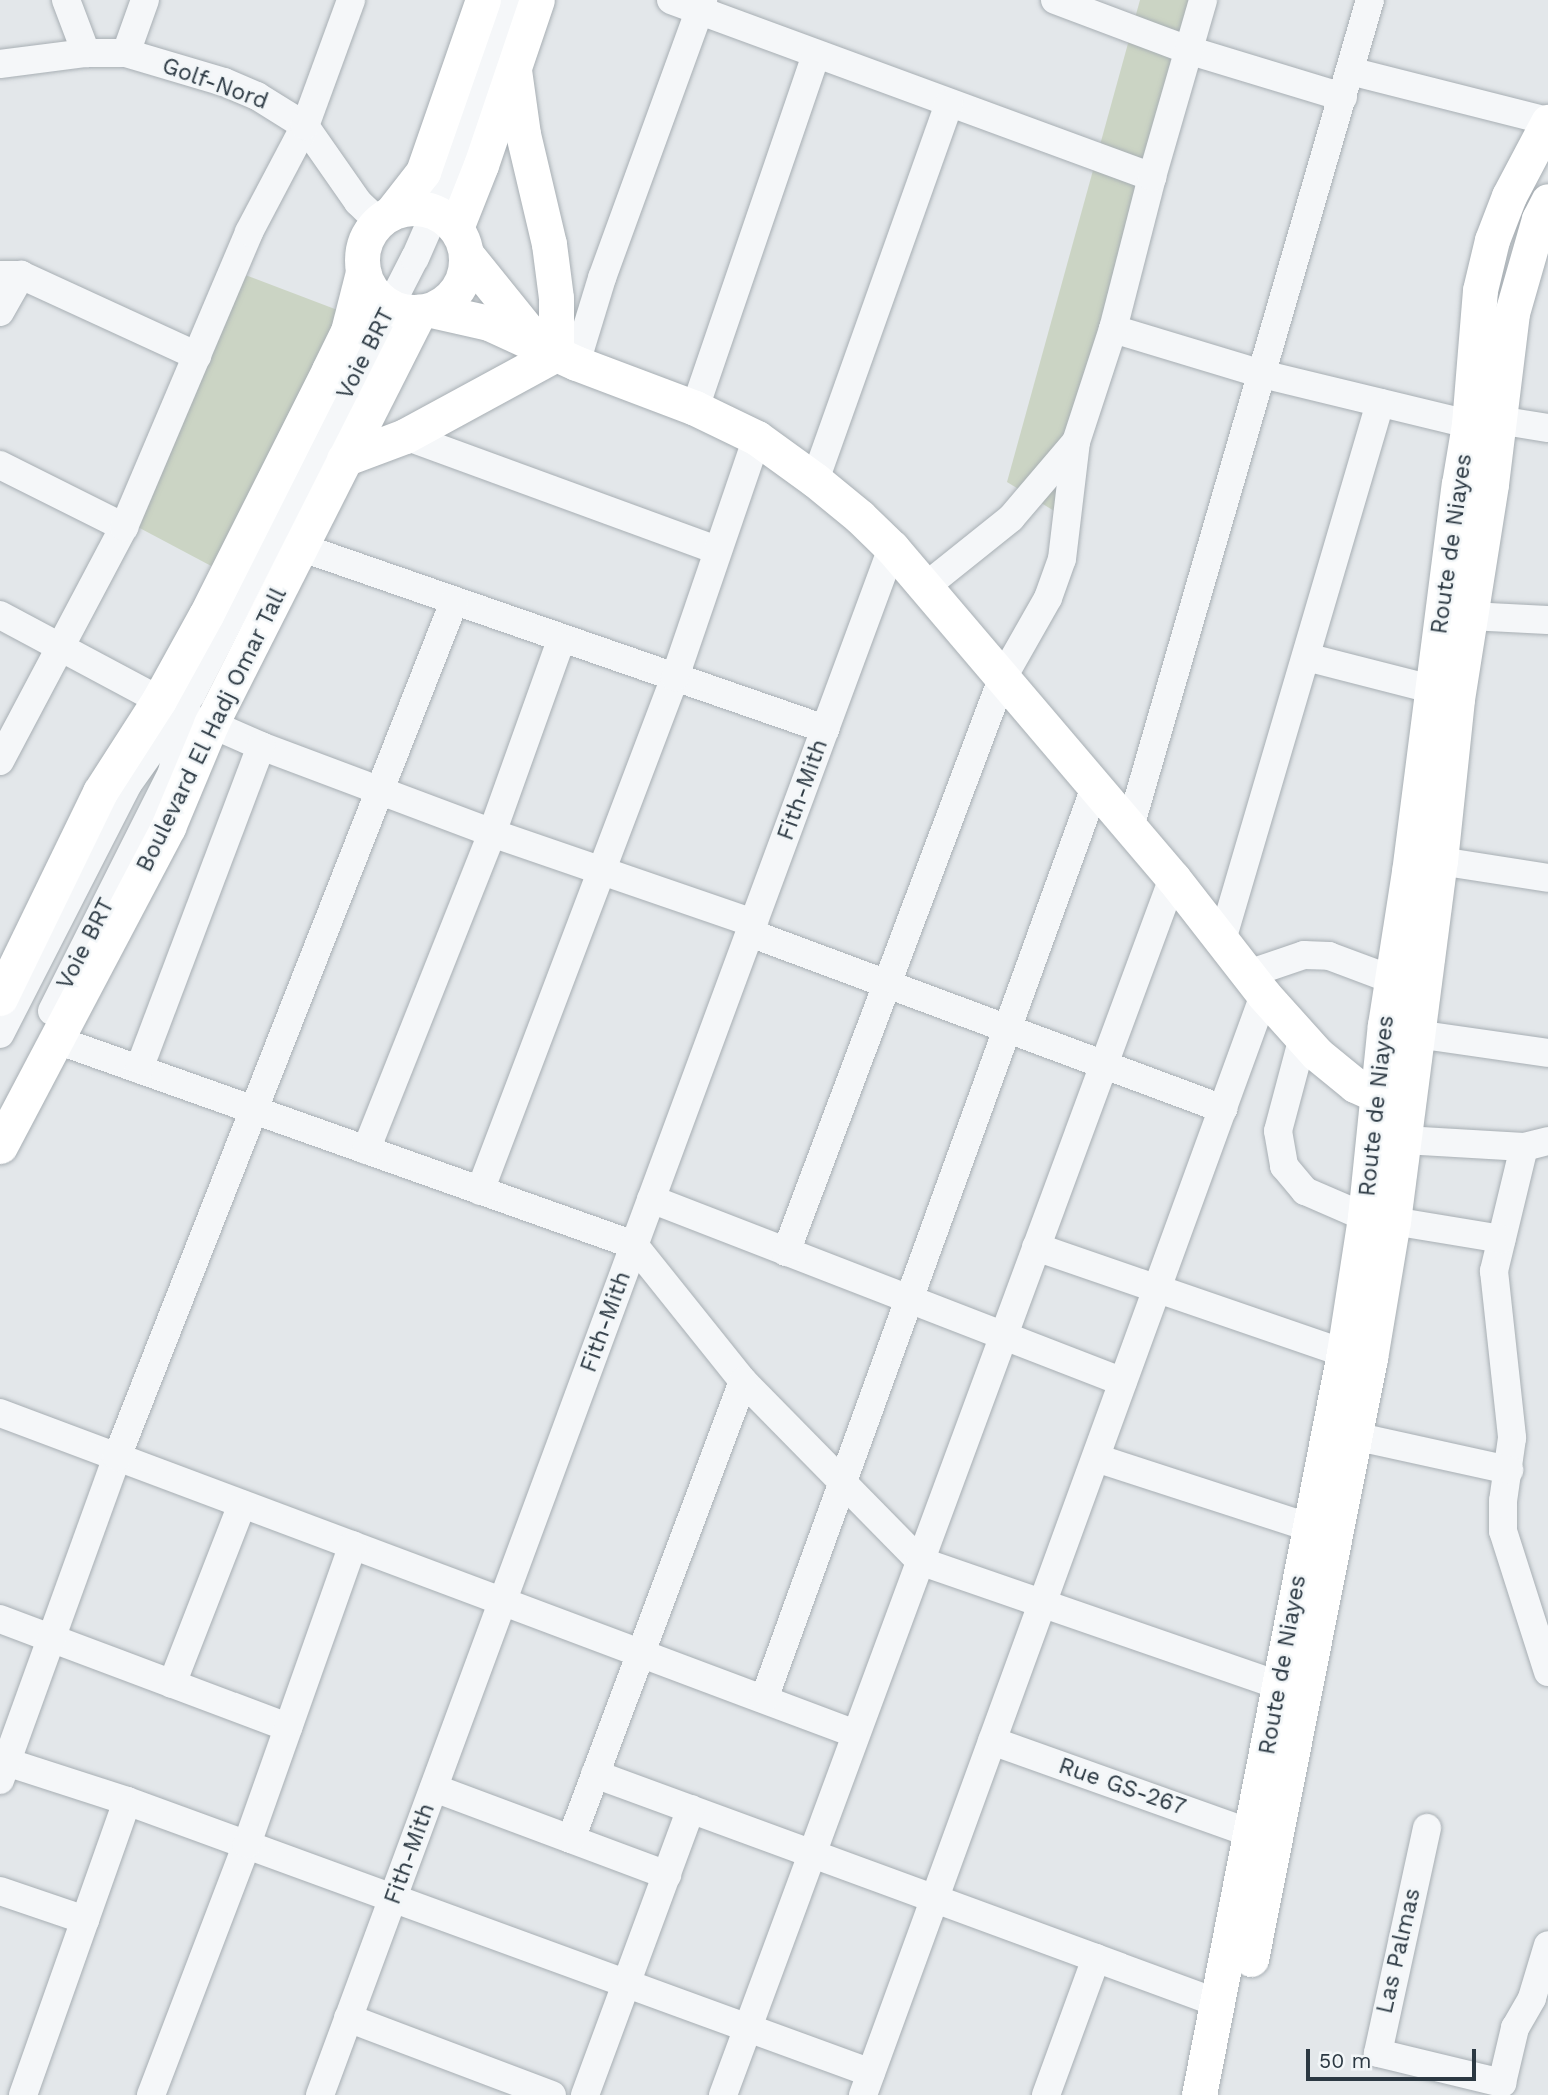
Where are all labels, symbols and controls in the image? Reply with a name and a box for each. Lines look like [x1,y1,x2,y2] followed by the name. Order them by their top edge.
[158,52,272,116] street label: Golf-Nord
[331,304,401,404] street label: Voie BRT
[1426,452,1478,636] street label: Route de Niayes
[131,583,293,877] street label: Boulevard El Hadj Omar Tall
[772,736,834,844] street label: Fith-Mith
[51,894,121,994] street label: Voie BRT
[1354,1014,1400,1198] street label: Route de Niayes
[575,1268,637,1376] street label: Fith-Mith
[1254,1573,1312,1757] street label: Route de Niayes
[1055,1752,1189,1822] street label: Rue GS-267
[379,1800,441,1908] street label: Fith-Mith
[1371,1886,1427,2016] street label: Las Palmas
[1310,2036,1480,2080] scale bar
[1319,2048,1371,2073] text: 50 m

